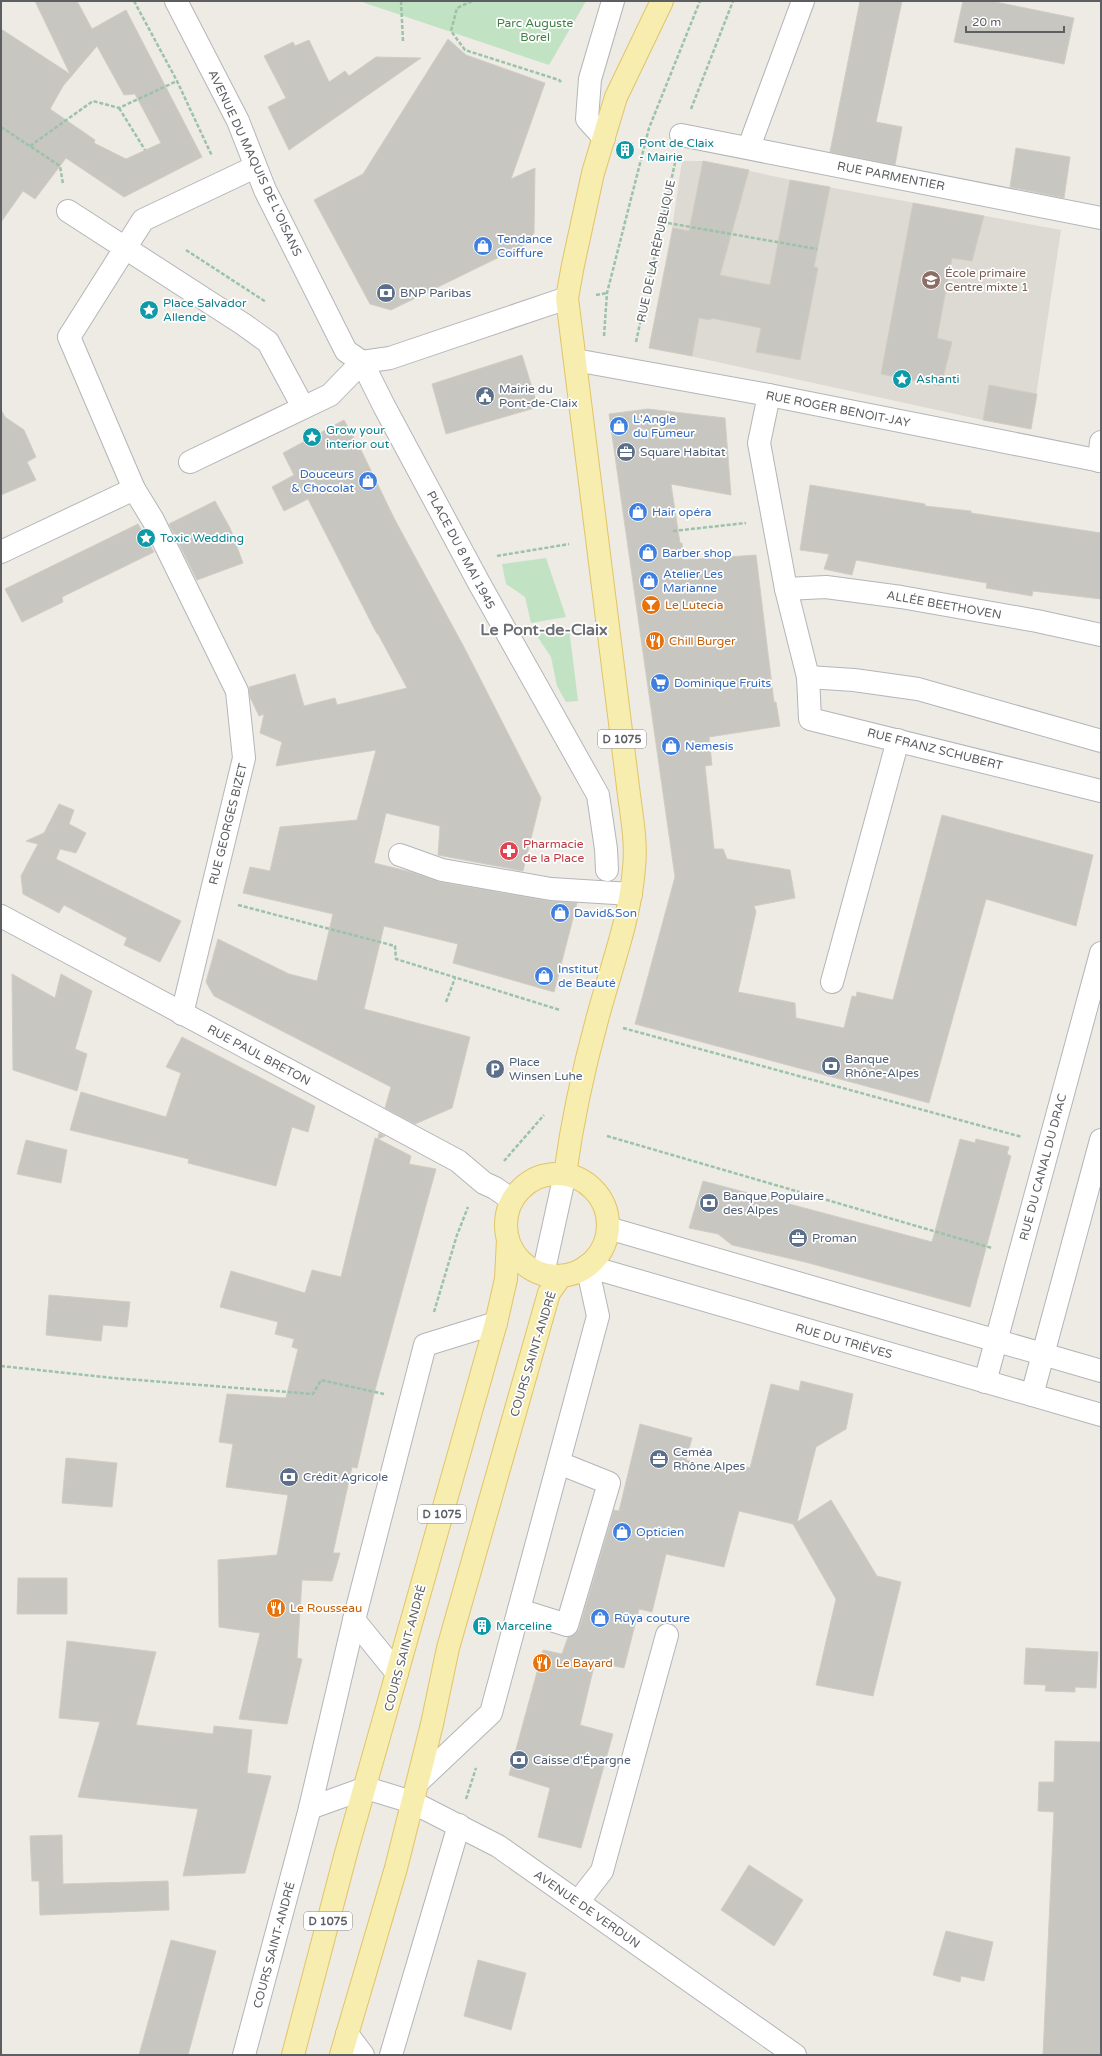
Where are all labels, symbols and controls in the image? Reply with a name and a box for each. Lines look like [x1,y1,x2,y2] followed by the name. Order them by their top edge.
[966,8,1064,34] scale bar
[972,15,1001,29] text: 20 m
[497,16,573,44] park label: Parc Auguste Borel
[206,68,304,258] street label: AVENUE DU MAQUIS DE L'OISANS
[639,136,714,164] place label: Pont de Claix - Mairie
[614,139,636,161] building icon: Pont de Claix - Mairie
[836,159,946,193] street label: RUE PARMENTIER
[634,178,678,324] street label: RUE DE LA RÉPUBLIQUE
[497,232,553,260] place label: Tendance Coiffure
[472,235,494,257] shop icon: Tendance Coiffure
[945,266,1028,294] place label: École primaire Centre mixte 1
[920,269,942,291] school or university icon: École primaire Centre mixte 1
[375,282,397,304] bank icon: BNP Paribas
[400,286,472,300] place label: BNP Paribas
[163,296,247,324] place label: Place Salvador Allende
[138,299,160,321] place icon: Place Salvador Allende
[891,368,913,390] place icon: Ashanti
[916,372,960,386] place label: Ashanti
[499,382,578,410] place label: Mairie du Pont-de-Claix
[474,385,496,407] public building icon: Mairie du Pont-de-Claix
[765,388,912,430] street label: RUE ROGER BENOIT-JAY
[633,412,695,440] place label: L'Angle du Fumeur
[608,415,630,437] shop icon: L'Angle du Fumeur
[326,423,390,451] place label: Grow your interior out
[301,426,323,448] place icon: Grow your interior out
[615,441,637,463] office icon: Square Habitat
[640,445,726,459] place label: Square Habitat
[291,467,354,495] place label: Douceurs & Chocolat
[357,470,379,492] shop icon: Douceurs & Chocolat
[424,489,498,611] street label: PLACE DU 8 MAI 1945
[627,501,649,523] shop icon: Hair opéra
[652,505,712,519] place label: Hair opéra
[135,527,157,549] place icon: Toxic Wedding
[160,531,244,545] place label: Toxic Wedding
[637,542,659,564] shop icon: Barber shop
[662,546,732,560] place label: Barber shop
[663,567,723,595] place label: Atelier Les Marianne
[638,570,660,592] shop icon: Atelier Les Marianne
[885,588,1003,622] street label: ALLÉE BEETHOVEN
[640,594,662,616] bar icon: Le Lutecia
[665,598,723,612] place label: Le Lutecia
[480,620,608,640] district label: Le Pont-de-Claix
[644,630,666,652] restaurant icon: Chill Burger
[669,634,736,648] place label: Chill Burger
[649,672,671,694] supermarket icon: Dominique Fruits
[674,676,772,690] place label: Dominique Fruits
[866,725,1005,773] street label: RUE FRANZ SCHUBERT
[598,730,646,748] road number: D 1075
[660,735,682,757] shop icon: Nemesis
[685,739,734,753] place label: Nemesis
[206,761,250,886] street label: RUE GEORGES BIZET
[523,837,584,865] place label: Pharmacie de la Place
[498,840,520,862] pharmacy icon: Pharmacie de la Place
[549,902,571,924] shop icon: David&Son
[574,906,637,920] place label: David&Son
[558,962,616,990] place label: Institut de Beauté
[533,965,555,987] shop icon: Institut de Beauté
[205,1022,313,1088] street label: RUE PAUL BRETON
[845,1052,919,1080] place label: Banque Rhône-Alpes
[509,1055,583,1083] place label: Place Winsen Luhe
[820,1055,842,1077] bank icon: Banque Rhône-Alpes
[484,1058,506,1080] parking icon: Place Winsen Luhe
[1017,1092,1069,1242] street label: RUE DU CANAL DU DRAC
[723,1189,824,1217] place label: Banque Populaire des Alpes
[698,1192,720,1214] bank icon: Banque Populaire des Alpes
[787,1227,809,1249] office icon: Proman
[812,1231,857,1245] place label: Proman
[507,1289,559,1418] street label: COURS SAINT-ANDRÉ
[794,1320,894,1362] street label: RUE DU TRIÈVES
[673,1445,746,1473] place label: Ceméa Rhône Alpes
[648,1448,670,1470] office icon: Ceméa Rhône Alpes
[278,1466,300,1488] bank icon: Crédit Agricole
[303,1470,388,1484] place label: Crédit Agricole
[418,1505,466,1523] road number: D 1075
[611,1521,633,1543] shop icon: Opticien
[636,1525,684,1539] place label: Opticien
[381,1583,429,1713] street label: COURS SAINT-ANDRÉ
[265,1597,287,1619] restaurant icon: Le Rousseau
[290,1601,362,1615] place label: Le Rousseau
[589,1607,611,1629] shop icon: Rüya couture
[614,1611,690,1625] place label: Rüya couture
[471,1615,493,1637] building icon: Marceline
[496,1619,552,1633] place label: Marceline
[531,1652,553,1674] restaurant icon: Le Bayard
[556,1656,613,1670] place label: Le Bayard
[508,1749,530,1771] bank icon: Caisse d'Épargne
[533,1753,631,1767] place label: Caisse d'Épargne
[531,1867,643,1951] street label: AVENUE DE VERDUN
[250,1880,298,2010] street label: COURS SAINT-ANDRÉ
[304,1912,352,1930] road number: D 1075

